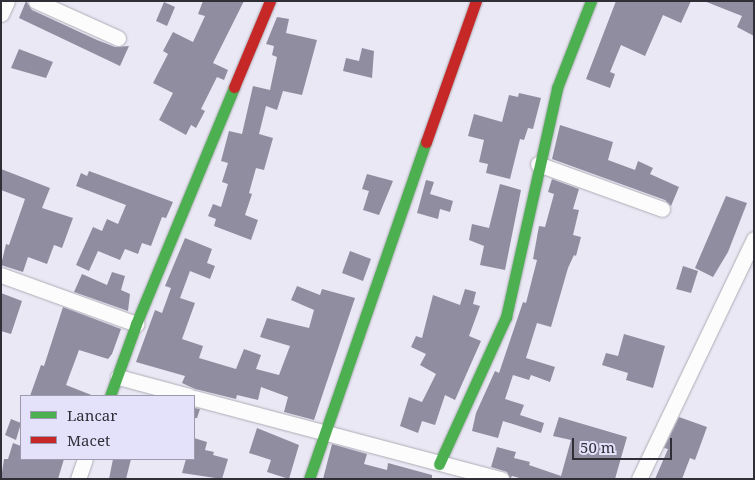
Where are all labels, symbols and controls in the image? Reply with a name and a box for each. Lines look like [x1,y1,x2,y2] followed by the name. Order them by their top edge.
[20,395,195,460] legend
[67,405,117,425] text: Lancar
[575,428,675,460] scale bar
[67,430,110,450] text: Macet
[580,437,615,457] text: 50 m

